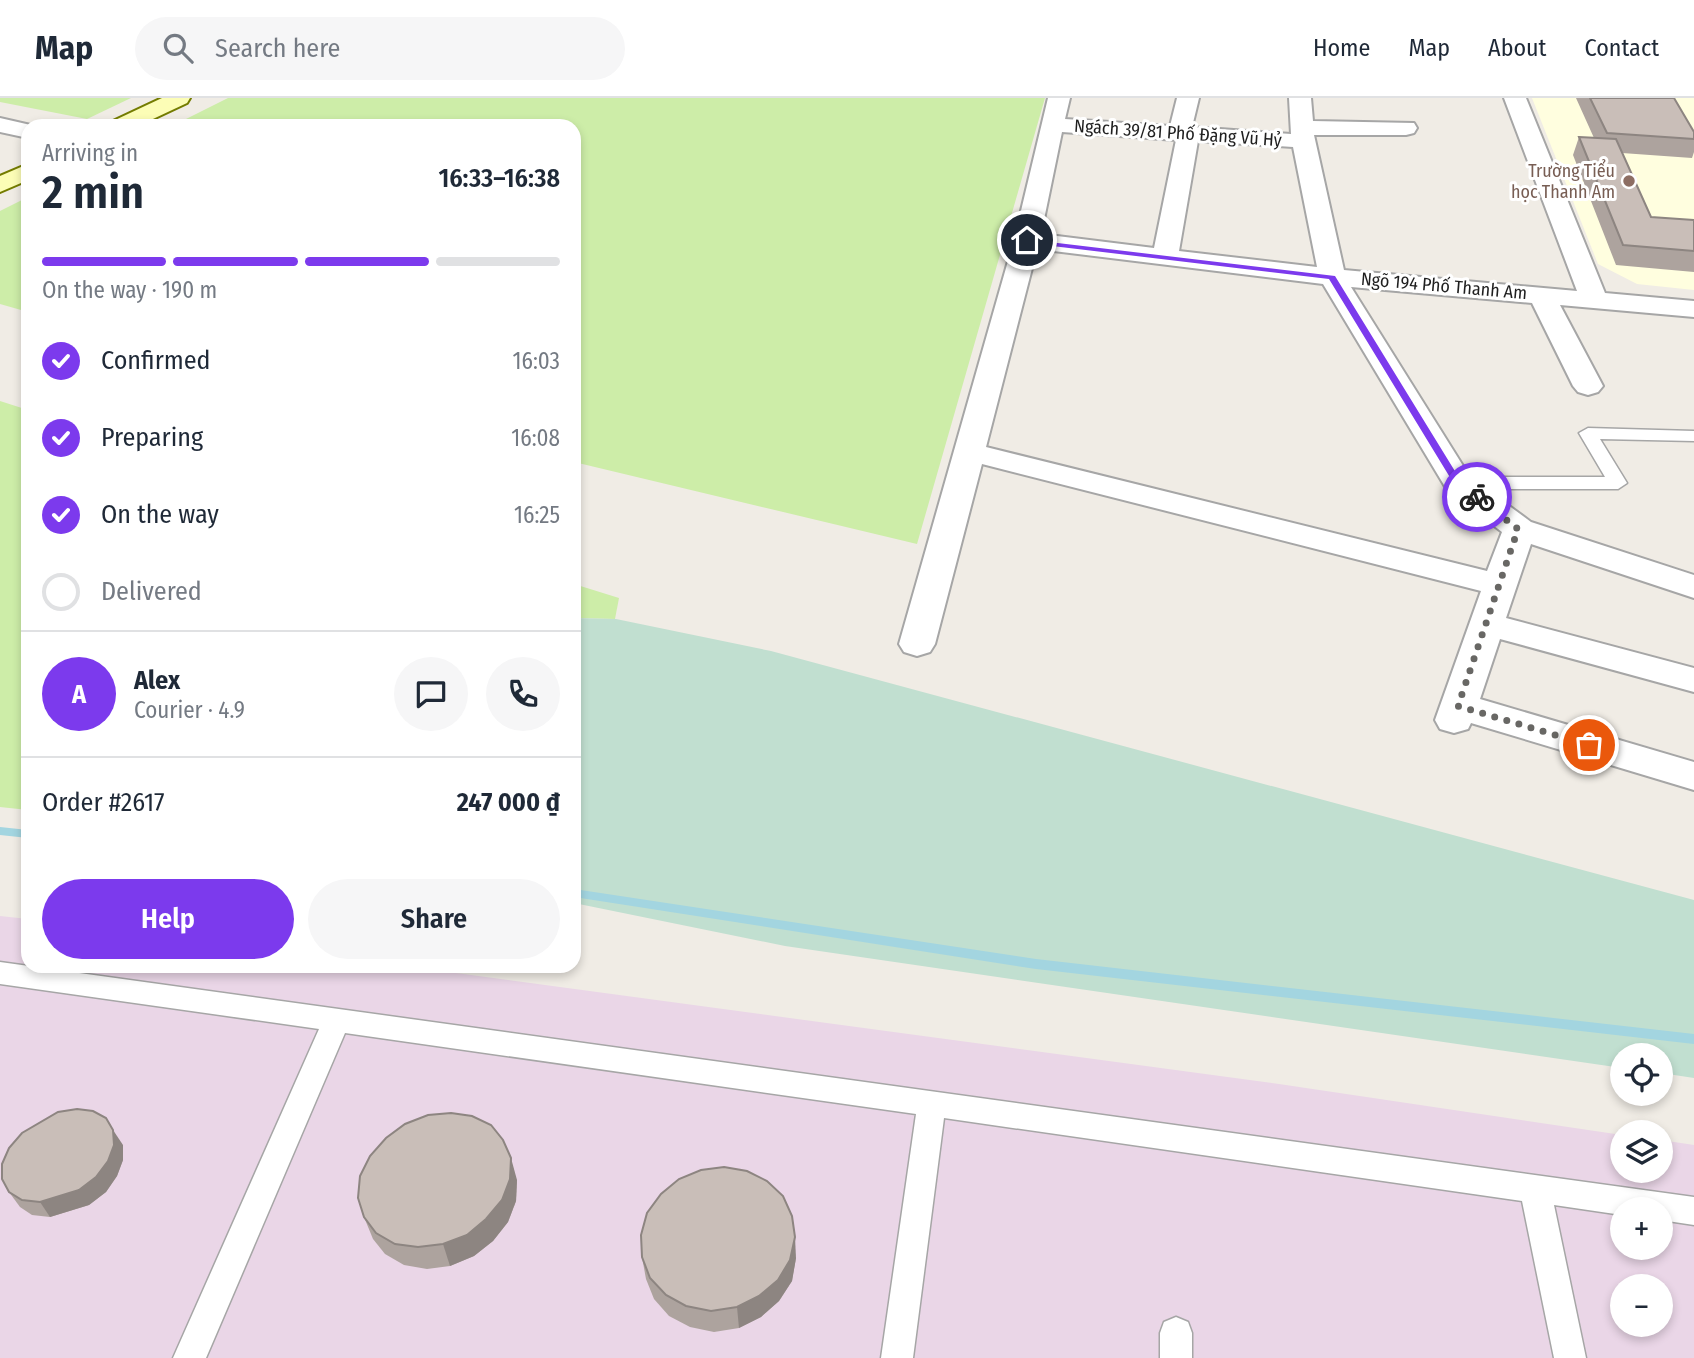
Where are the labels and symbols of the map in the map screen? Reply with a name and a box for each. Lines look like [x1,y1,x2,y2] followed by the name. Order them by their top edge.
[1073,115,1283,151] street label: Ngách 39/81 Phố Đặng Vũ Hỷ
[1511,159,1615,203] place label: Trường Tiểu học Thanh Am
[1621,173,1637,189] marker: Trường Tiểu học Thanh Am
[997,210,1057,270] pin
[1360,268,1528,304] street label: Ngõ 194 Phố Thanh Am
[1442,462,1512,532] courier
[1559,715,1619,775] pin

